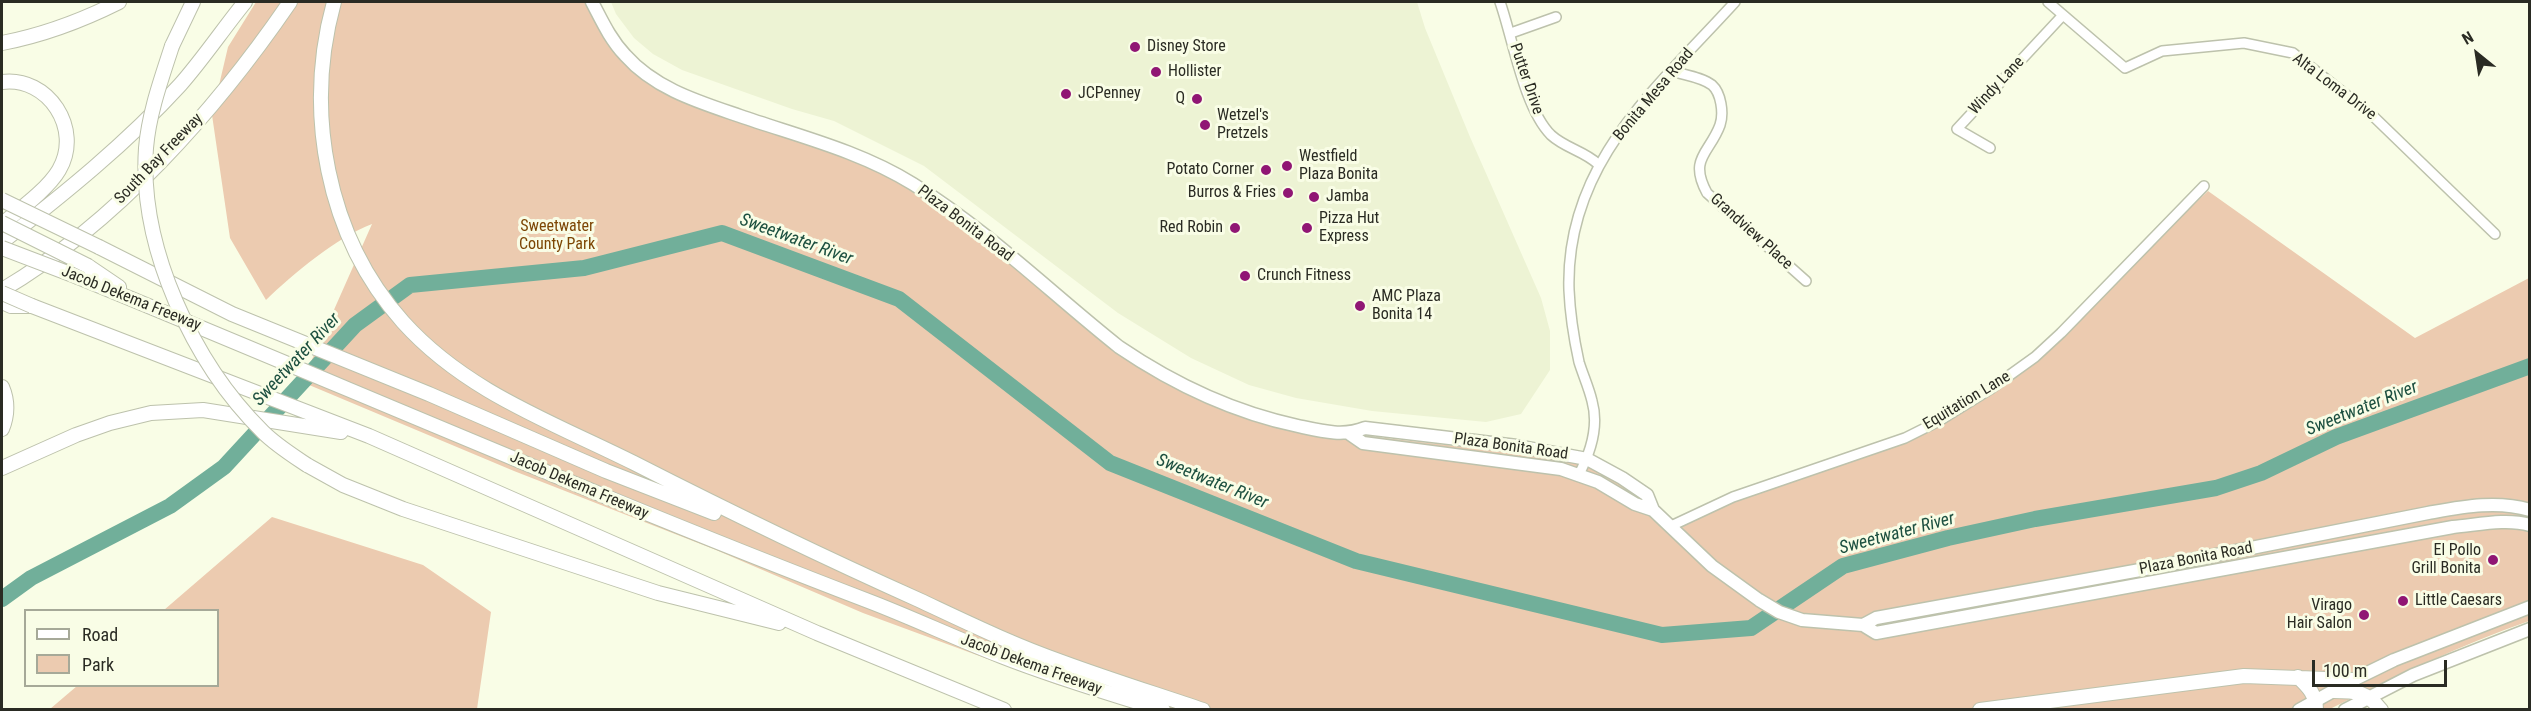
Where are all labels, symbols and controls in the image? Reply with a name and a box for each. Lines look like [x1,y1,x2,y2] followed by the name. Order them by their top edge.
[2447,24,2507,84] north arrow
[2459,27,2477,49] text: N
[1147,37,1226,57] place label: Disney Store
[1128,40,1142,54] marker: Disney Store
[1505,41,1547,117] street label: Putter Drive
[1610,45,1698,145] street label: Bonita Mesa Road
[2288,49,2380,125] street label: Alta Loma Drive
[1965,53,2029,119] street label: Windy Lane
[1168,62,1221,82] place label: Hollister
[1149,65,1163,79] marker: Hollister
[1078,84,1141,104] place label: JCPenney
[1059,87,1073,101] marker: JCPenney
[1175,89,1185,109] place label: Q
[1190,92,1204,106] marker: Q
[1217,106,1269,144] place label: Wetzel's Pretzels
[111,110,207,208] street label: South Bay Freeway
[1198,118,1212,132] marker: Wetzel's Pretzels
[1299,147,1378,185] place label: Westfield Plaza Bonita
[1280,159,1294,173] marker: Westfield Plaza Bonita
[1166,160,1254,180] place label: Potato Corner
[1259,163,1273,177] marker: Potato Corner
[913,182,1017,266] street label: Plaza Bonita Road
[1188,183,1276,203] place label: Burros & Fries
[1281,186,1295,200] marker: Burros & Fries
[1326,187,1369,207] place label: Jamba
[1307,190,1321,204] marker: Jamba
[1706,190,1796,274] street label: Grandview Place
[1319,209,1379,247] place label: Pizza Hut Express
[737,210,855,270] water label: Sweetwater River
[519,217,595,255] park label: Sweetwater County Park
[1160,218,1223,238] place label: Red Robin
[1228,221,1242,235] marker: Red Robin
[1300,221,1314,235] marker: Pizza Hut Express
[58,262,204,336] street label: Jacob Dekema Freeway
[1257,266,1351,286] place label: Crunch Fitness
[1238,269,1252,283] marker: Crunch Fitness
[1372,287,1441,325] place label: AMC Plaza Bonita 14
[1353,299,1367,313] marker: AMC Plaza Bonita 14
[249,309,345,411] water label: Sweetwater River
[1920,368,2014,434] street label: Equitation Lane
[2303,377,2421,441] water label: Sweetwater River
[1453,429,1569,465] street label: Plaza Bonita Road
[507,448,651,524] street label: Jacob Dekema Freeway
[1153,450,1271,514] water label: Sweetwater River
[1837,508,1957,560] water label: Sweetwater River
[2138,539,2254,579] street label: Plaza Bonita Road
[2411,541,2481,579] place label: El Pollo Grill Bonita
[2486,553,2500,567] marker: El Pollo Grill Bonita
[2415,591,2502,611] place label: Little Caesars
[2396,594,2410,608] marker: Little Caesars
[2287,596,2352,634] place label: Virago Hair Salon
[2357,608,2371,622] marker: Virago Hair Salon
[24,609,219,687] legend
[82,624,118,645] text: Road
[958,631,1104,699] street label: Jacob Dekema Freeway
[2315,648,2450,686] scale bar
[82,654,114,675] text: Park
[2323,660,2367,681] text: 100 m

